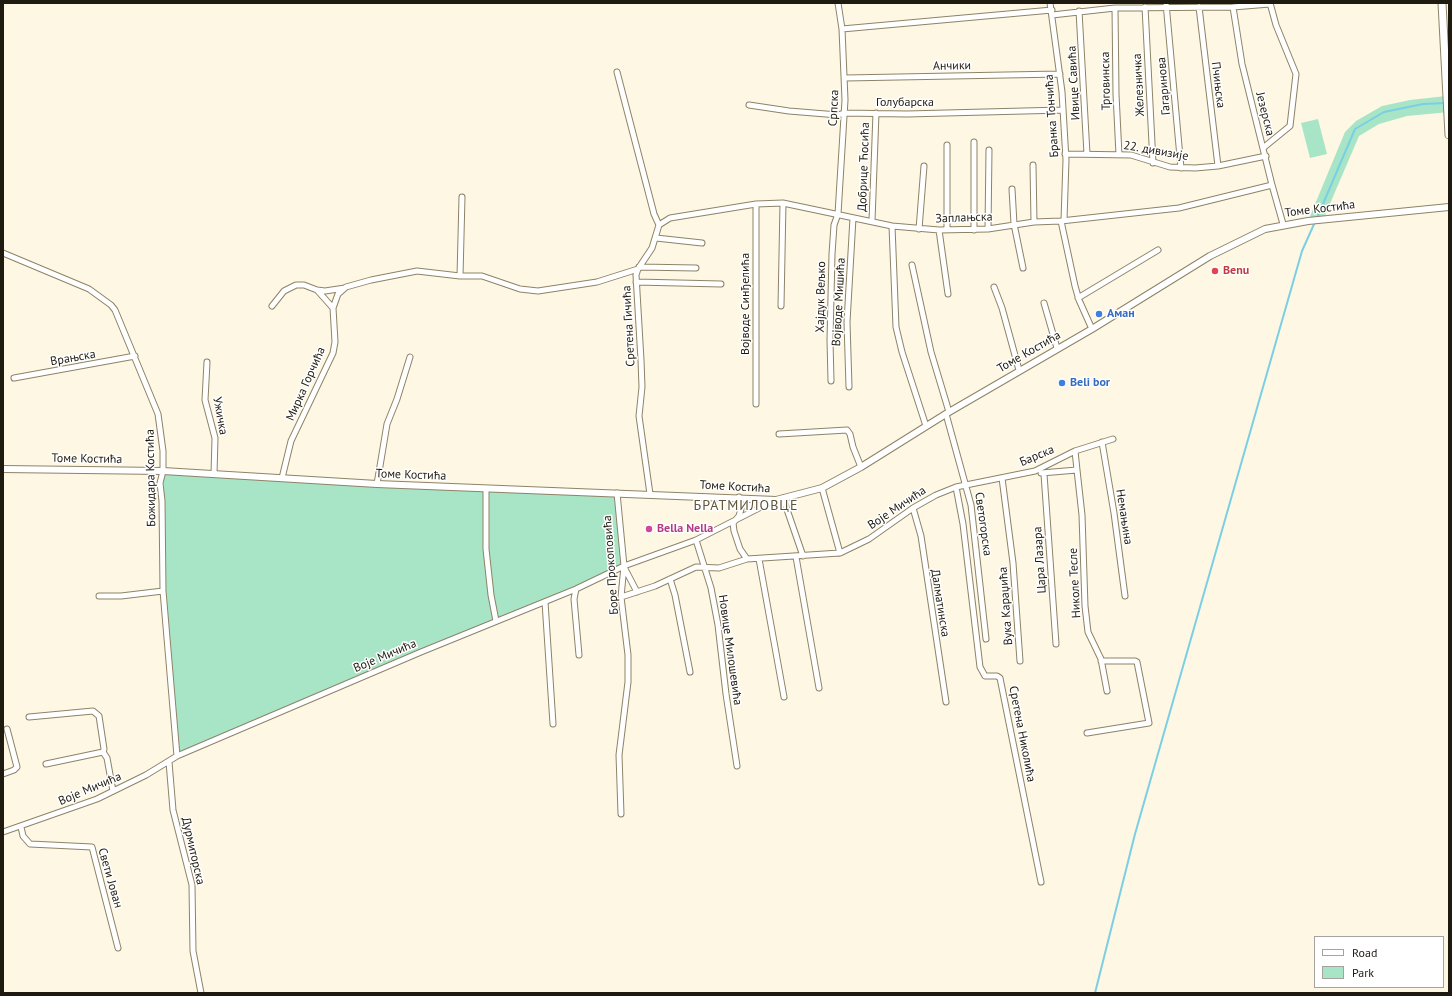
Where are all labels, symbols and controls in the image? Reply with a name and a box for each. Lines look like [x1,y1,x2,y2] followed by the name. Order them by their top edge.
[1065,45,1083,121] street label: Ивице Савића
[1098,52,1114,110] street label: Трговинска
[1130,53,1148,117] street label: Железничка
[1154,56,1174,116] street label: Гагаринова
[933,58,971,74] street label: Анчики
[1208,61,1228,109] street label: Пчињска
[1042,74,1062,158] street label: Бранка Тончића
[826,89,842,127] street label: Српска
[1253,91,1277,137] street label: Језерска
[876,96,934,110] street label: Голубарска
[855,122,873,212] street label: Добрице Ћосића
[1122,138,1190,164] street label: 22. дивизије
[1284,198,1356,220] street label: Томе Костића
[935,210,993,226] street label: Заплањска
[739,253,753,355] street label: Војводе Синђелића
[829,257,849,347] street label: Војводе Мишића
[813,261,829,333] street label: Хајдук Вељко
[1223,264,1249,278] place label: Benu
[1210,266,1220,276] marker: Benu
[620,285,638,367] street label: Сретена Гичића
[1107,307,1135,321] place label: Аман
[1094,309,1104,319] marker: Аман
[995,328,1063,376] street label: Томе Костића
[283,345,329,423] street label: Мирка Горчића
[49,347,97,369] street label: Врањска
[1070,376,1110,390] place label: Beli bor
[1057,378,1067,388] marker: Beli bor
[210,396,230,436] street label: Ужичка
[143,429,159,527] street label: Божидара Костића
[1018,442,1056,470] street label: Барска
[52,451,122,467] street label: Томе Костића
[375,467,447,483] street label: Томе Костића
[699,478,771,496] street label: Томе Костића
[865,483,929,533] street label: Воје Мичића
[1113,488,1135,546] street label: Немањина
[971,491,995,557] street label: Светогорска
[694,498,798,514] district label: БРАТМИЛОВЦЕ
[600,515,622,615] street label: Боре Прокоповића
[657,522,713,536] place label: Bella Nella
[644,524,654,534] marker: Bella Nella
[1030,526,1050,594] street label: Цара Лазара
[1066,547,1084,619] street label: Николе Тесле
[996,566,1016,646] street label: Вука Караџића
[928,568,952,638] street label: Далматинска
[715,594,745,706] street label: Новице Милошевића
[351,636,419,676] street label: Воје Мичића
[1006,685,1038,783] street label: Сретена Николића
[56,769,124,809] street label: Воје Мичића
[178,816,208,886] street label: Дурмиторска
[95,846,125,910] street label: Свети Јован
[1314,936,1444,988] legend
[1352,945,1377,960] text: Road
[1352,965,1374,980] text: Park

